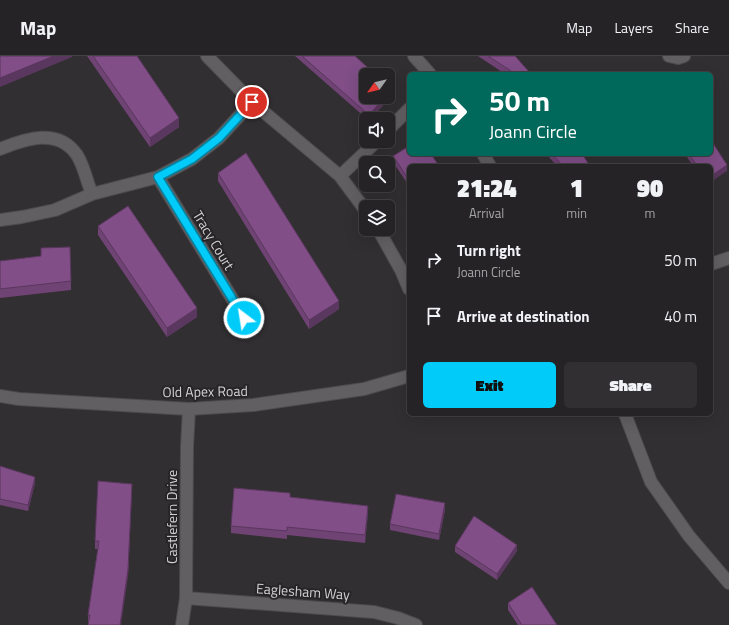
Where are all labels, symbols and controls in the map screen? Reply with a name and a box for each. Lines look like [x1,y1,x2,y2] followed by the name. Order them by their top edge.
[20,13,56,42] text: Map
[566,17,592,38] text: Map
[614,17,653,38] text: Layers
[675,17,709,38] text: Share
[359,68,395,104] north arrow
[359,68,395,236] map controls
[489,79,550,122] text: 50 m
[235,85,269,119] pin
[423,88,475,140] icon: right
[241,91,263,113] icon: arrive
[359,112,395,148] button: sound
[489,118,577,145] text: Joann Circle
[359,156,395,192] button: search
[457,170,517,206] text: 21:24
[570,170,583,206] text: 1
[637,170,663,206] text: 90
[359,200,395,236] button: layers
[469,203,504,223] text: Arrival
[566,203,587,223] text: min
[645,203,655,223] text: m
[188,206,240,274] street label: Tracy Court
[457,239,521,262] text: Turn right
[423,249,445,271] icon: right
[664,249,697,272] text: 50 m
[457,262,520,282] text: Joann Circle
[223,297,265,339] position arrow
[423,305,445,327] icon: arrive
[457,305,590,328] text: Arrive at destination
[664,305,697,328] text: 40 m
[423,362,556,408] button: Exit
[564,362,697,408] button: Share
[162,380,248,402] street label: Old Apex Road
[161,470,182,564] street label: Castlefern Drive
[255,577,351,605] street label: Eaglesham Way

